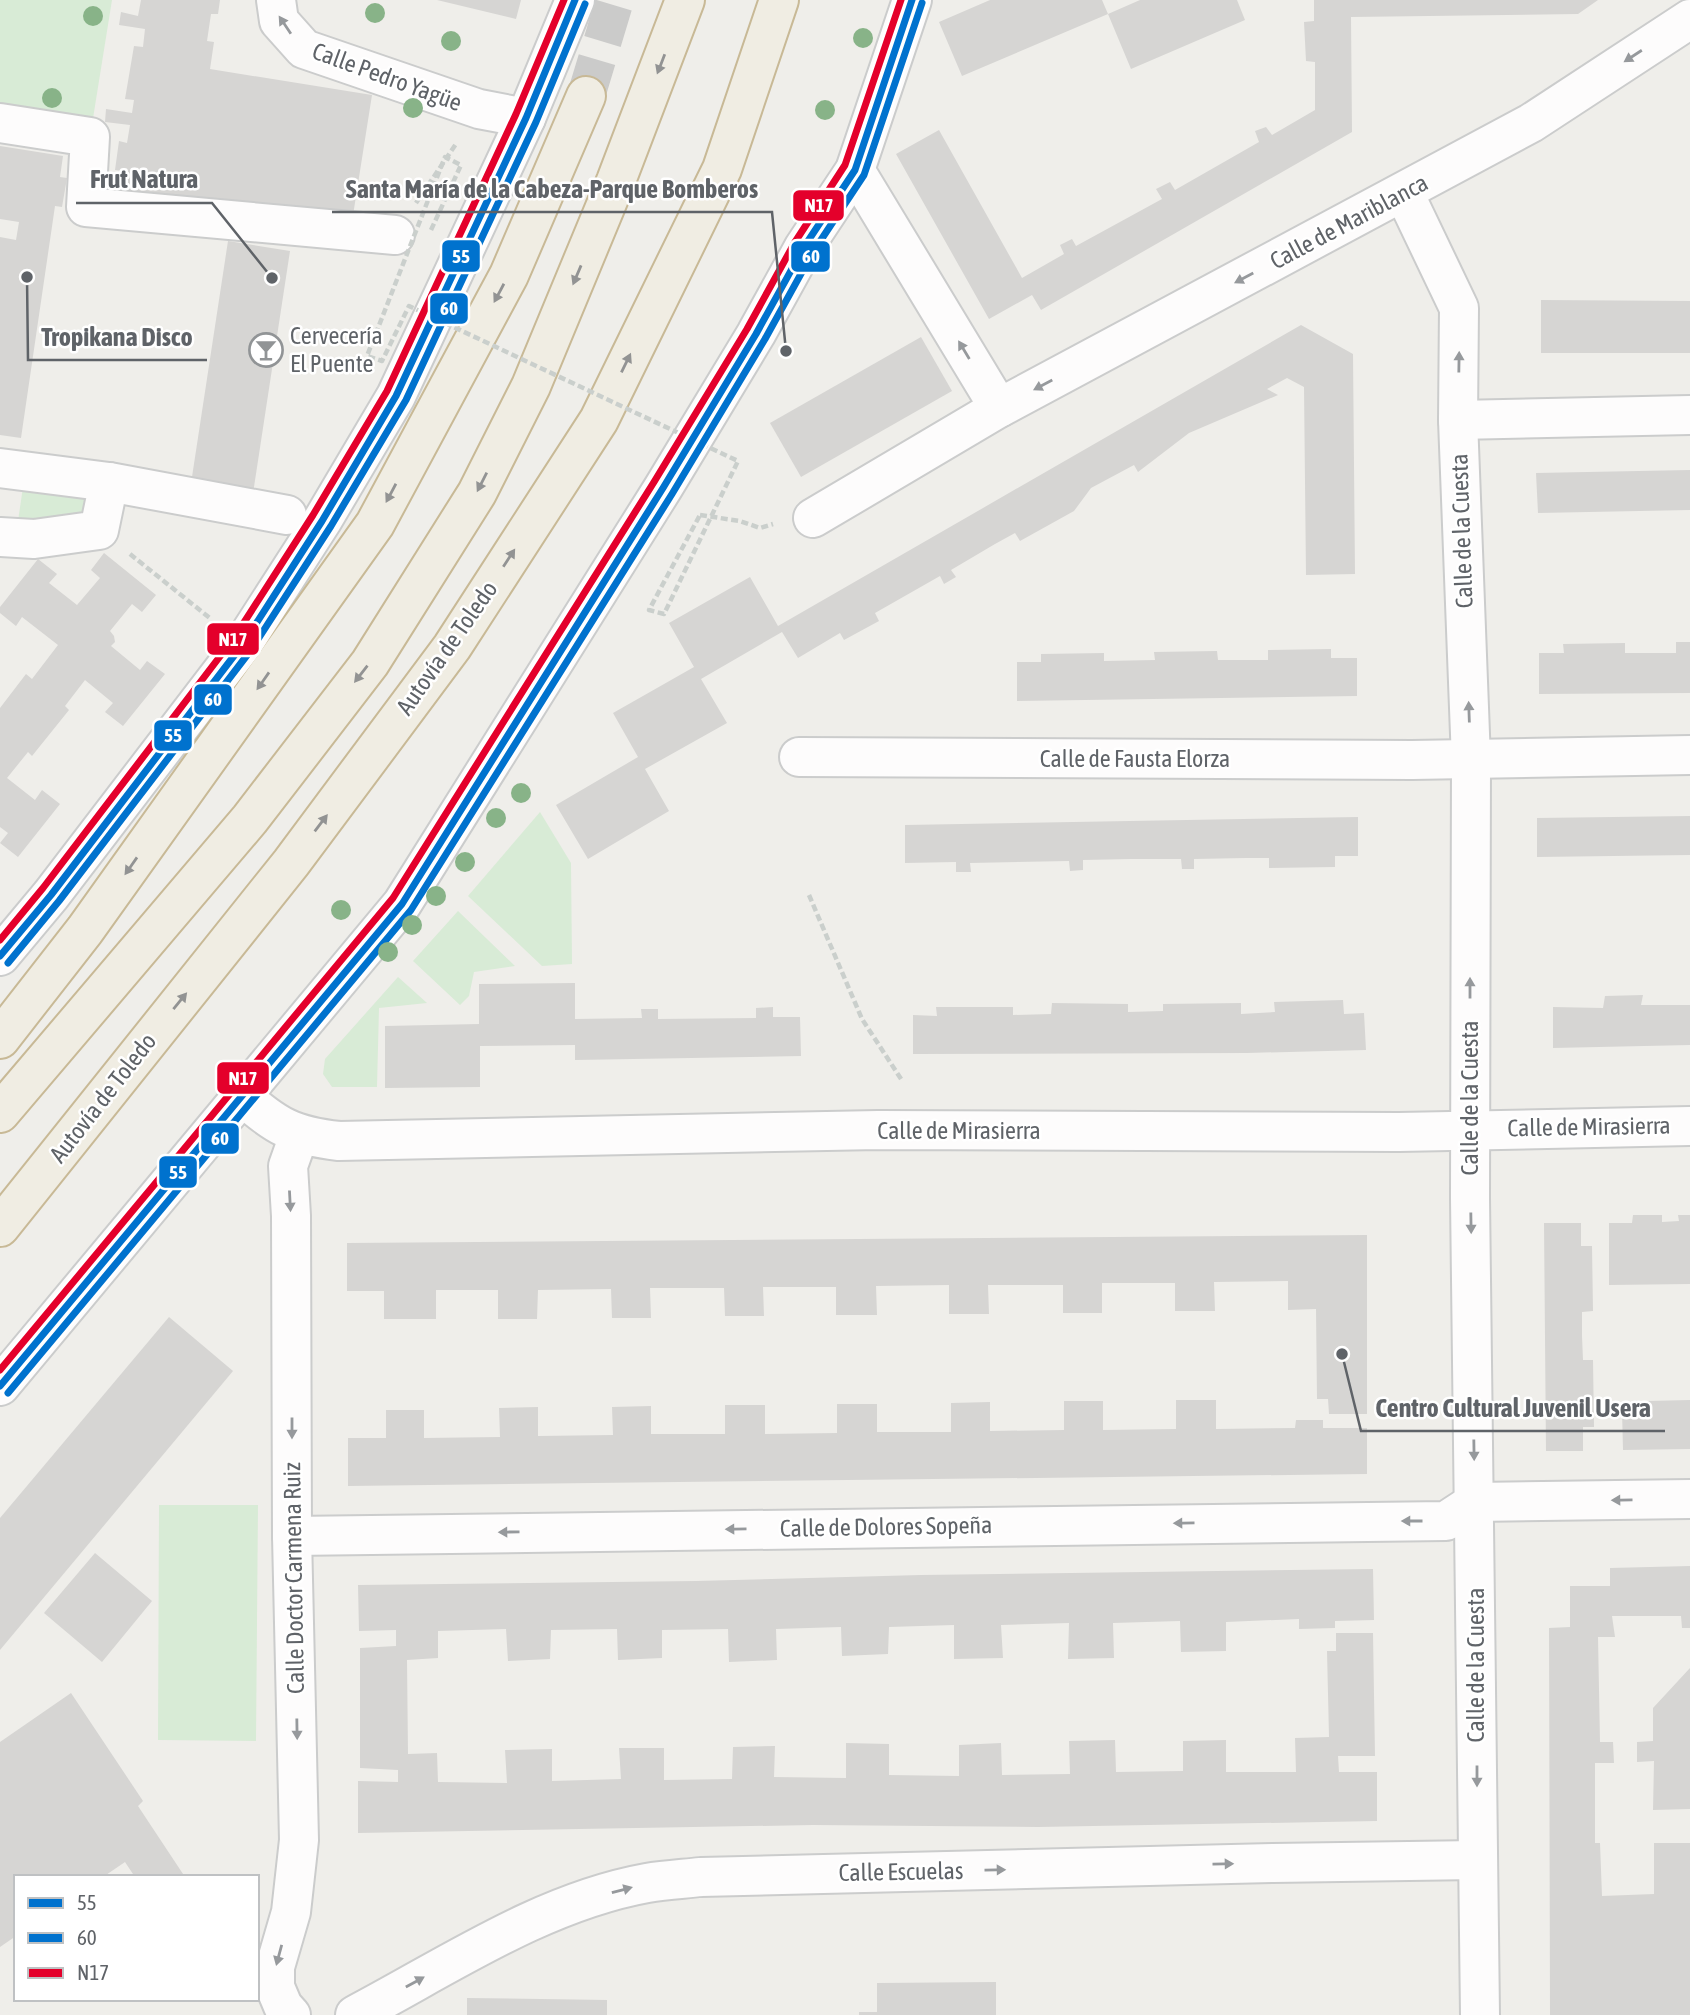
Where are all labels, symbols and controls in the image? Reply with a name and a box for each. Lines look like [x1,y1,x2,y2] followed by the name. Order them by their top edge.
[278,15,291,35] one-way arrow
[309,37,466,116] street label: Calle Pedro Yagüe
[1623,50,1643,63] one-way arrow
[655,53,666,74] one-way arrow
[76,156,212,203] callout: Frut Natura
[90,164,198,194] text: Frut Natura
[332,165,772,212] callout: Santa María de la Cabeza-Parque Bomberos
[1265,169,1432,274] street label: Calle de Mariblanca
[346,174,758,204] text: Santa María de la Cabeza-Parque Bomberos
[792,189,845,222] line badge: N17
[804,194,834,216] text: N17
[441,239,481,273] line badge: 55
[790,240,831,273] line badge: 60
[452,245,470,267] text: 55
[802,245,820,267] text: 60
[571,265,583,285] one-way arrow
[1234,272,1254,284] one-way arrow
[494,283,505,303] one-way arrow
[429,292,469,325] line badge: 60
[440,297,458,319] text: 60
[28,313,207,360] callout: Tropikana Disco
[41,322,193,352] text: Tropikana Disco
[290,322,383,377] place label: Cervecería El Puente
[247,331,285,369] bar icon: Cervecería El Puente
[958,340,970,359] one-way arrow
[1453,351,1464,373] one-way arrow
[621,353,632,373] one-way arrow
[1033,379,1053,391] one-way arrow
[1445,453,1478,609] street label: Calle de la Cuesta
[477,472,488,492] one-way arrow
[386,484,398,504] one-way arrow
[503,548,516,568] one-way arrow
[391,576,503,720] street label: Autovía de Toledo
[206,622,260,656] line badge: N17
[218,628,248,650] text: N17
[354,665,369,683] one-way arrow
[256,672,270,690] one-way arrow
[193,683,233,716] line badge: 60
[204,688,222,710] text: 60
[1463,700,1474,722] one-way arrow
[153,719,193,752] line badge: 55
[164,724,182,746] text: 55
[1040,745,1230,772] street label: Calle de Fausta Elorza
[313,814,327,832] one-way arrow
[124,857,138,875] one-way arrow
[1464,977,1476,999] one-way arrow
[172,993,187,1011] one-way arrow
[1456,1021,1483,1175] street label: Calle de la Cuesta
[44,1028,161,1168] street label: Autovía de Toledo
[216,1061,270,1095] line badge: N17
[228,1067,258,1089] text: N17
[1507,1112,1671,1141] street label: Calle de Mirasierra
[877,1117,1041,1144] street label: Calle de Mirasierra
[200,1122,240,1155] line badge: 60
[211,1127,229,1149] text: 60
[158,1155,198,1189] line badge: 55
[169,1161,187,1183] text: 55
[285,1190,296,1212] one-way arrow
[1465,1212,1477,1234] one-way arrow
[1361,1384,1665,1431] callout: Centro Cultural Juvenil Usera
[1375,1393,1651,1423] text: Centro Cultural Juvenil Usera
[286,1418,298,1440] one-way arrow
[1468,1439,1480,1461] one-way arrow
[278,1462,309,1694] street label: Calle Doctor Carmena Ruiz
[1611,1494,1633,1506] one-way arrow
[780,1511,992,1542] street label: Calle de Dolores Sopeña
[1401,1515,1423,1527] one-way arrow
[1173,1518,1195,1529] one-way arrow
[725,1524,747,1535] one-way arrow
[498,1527,520,1538] one-way arrow
[1462,1588,1489,1742] street label: Calle de la Cuesta
[291,1719,302,1741] one-way arrow
[1471,1765,1483,1787] one-way arrow
[838,1857,964,1886] street label: Calle Escuelas
[1212,1858,1234,1870] one-way arrow
[985,1864,1007,1875] one-way arrow
[14,1875,259,2001] legend
[611,1884,633,1895] one-way arrow
[77,1890,97,1914] text: 55
[77,1925,97,1949] text: 60
[273,1944,284,1966] one-way arrow
[77,1960,109,1984] text: N17
[405,1976,425,1988] one-way arrow

